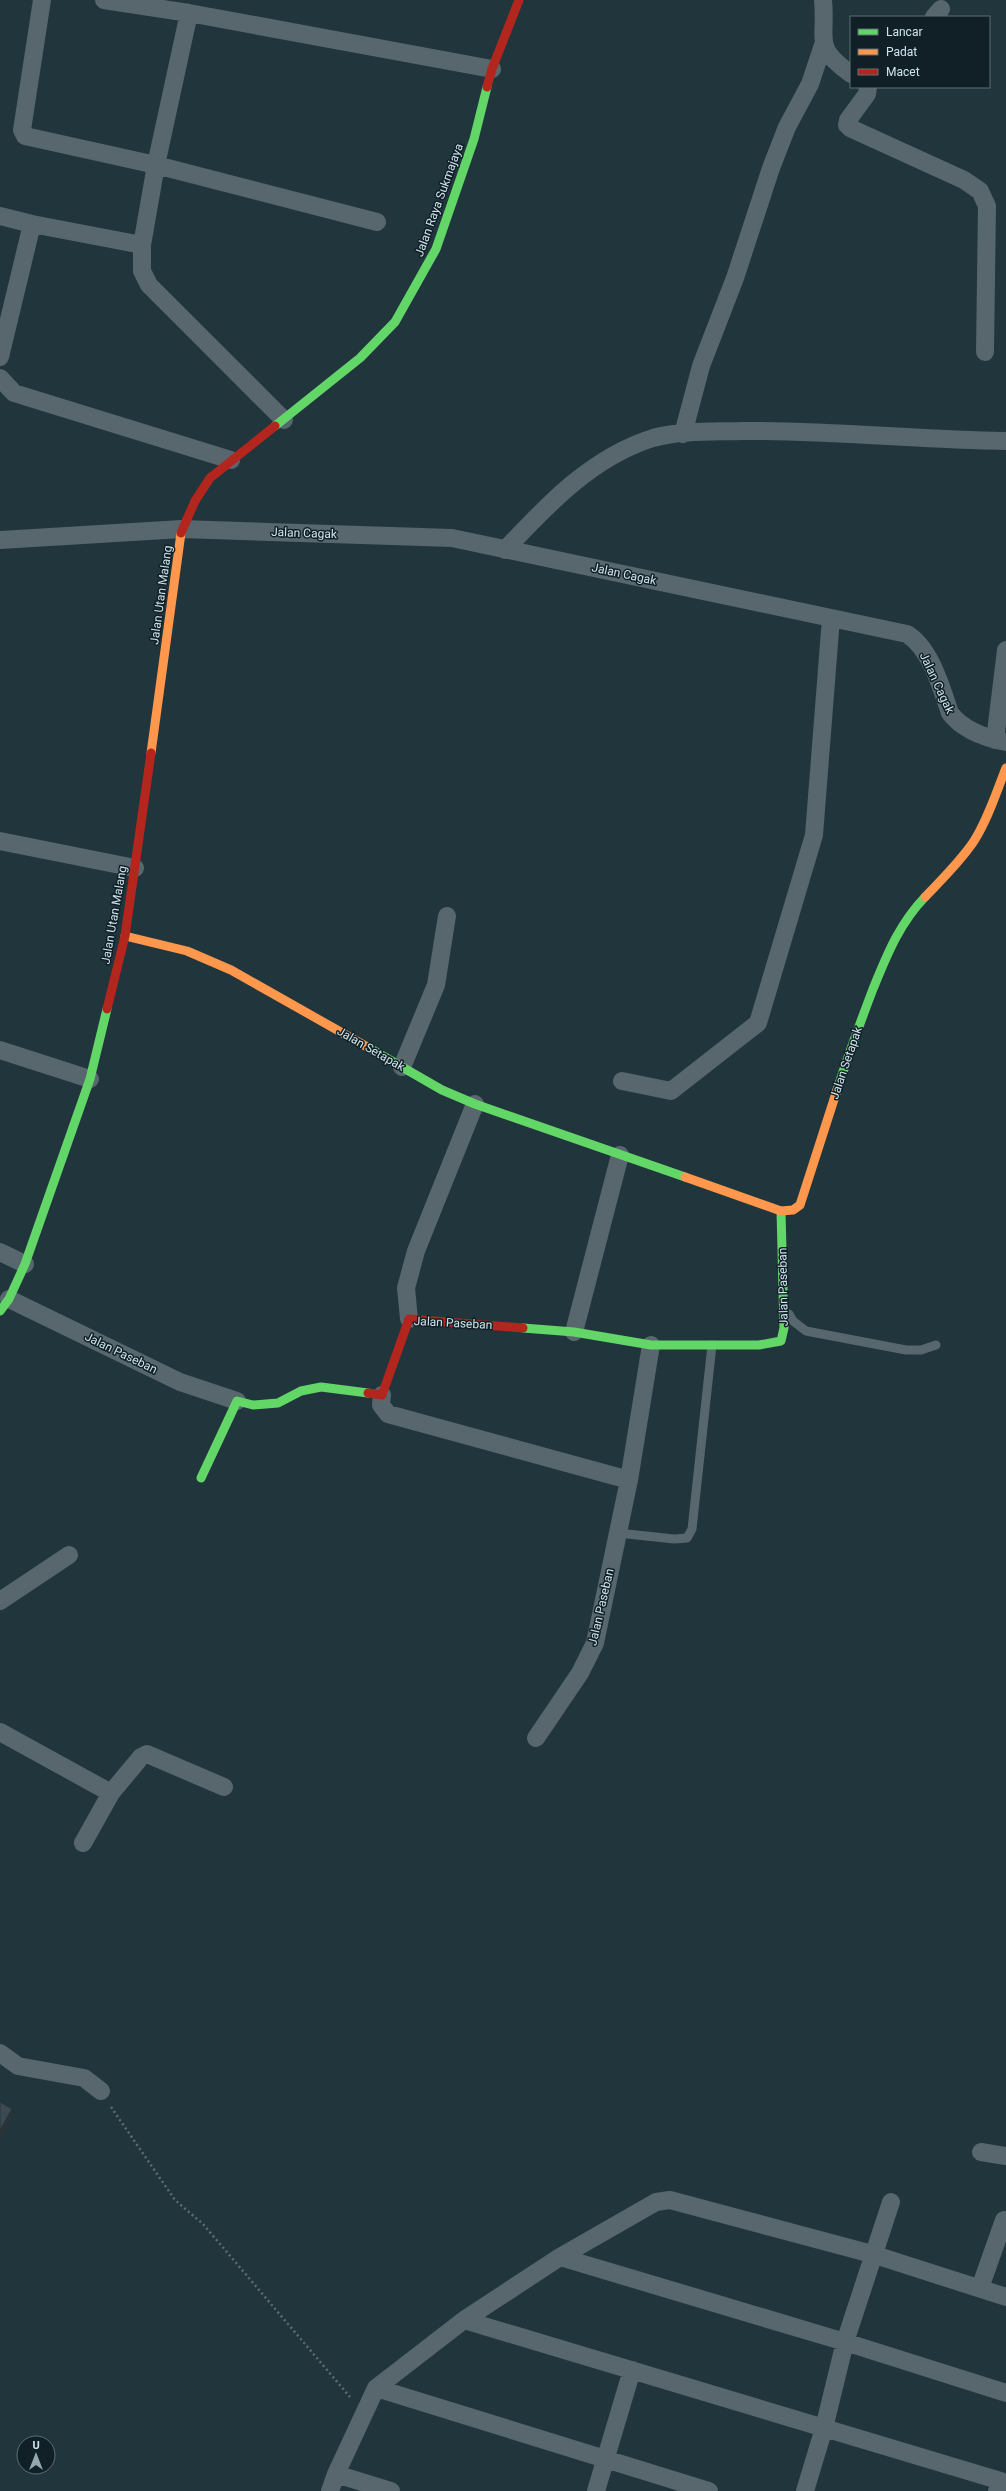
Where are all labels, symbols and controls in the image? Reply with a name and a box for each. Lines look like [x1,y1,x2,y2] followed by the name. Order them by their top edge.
[850,16,990,88] legend
[886,25,923,39] text: Lancar
[886,45,917,59] text: Padat
[886,65,920,79] text: Macet
[412,141,466,259] street label: Jalan Raya Sukmajaya
[271,525,338,541] street label: Jalan Cagak
[147,545,175,645] street label: Jalan Utan Malang
[590,560,659,588] street label: Jalan Cagak
[917,650,958,717] street label: Jalan Cagak
[98,865,130,965] street label: Jalan Utan Malang
[335,1024,408,1074] street label: Jalan Setapak
[827,1024,865,1101] street label: Jalan Setapak
[775,1248,791,1326] street label: Jalan Paseban
[413,1314,493,1332] street label: Jalan Paseban
[83,1329,159,1377] street label: Jalan Paseban
[585,1567,617,1647] street label: Jalan Paseban
[16,2435,56,2475] north arrow
[32,2439,40,2452] text: U

